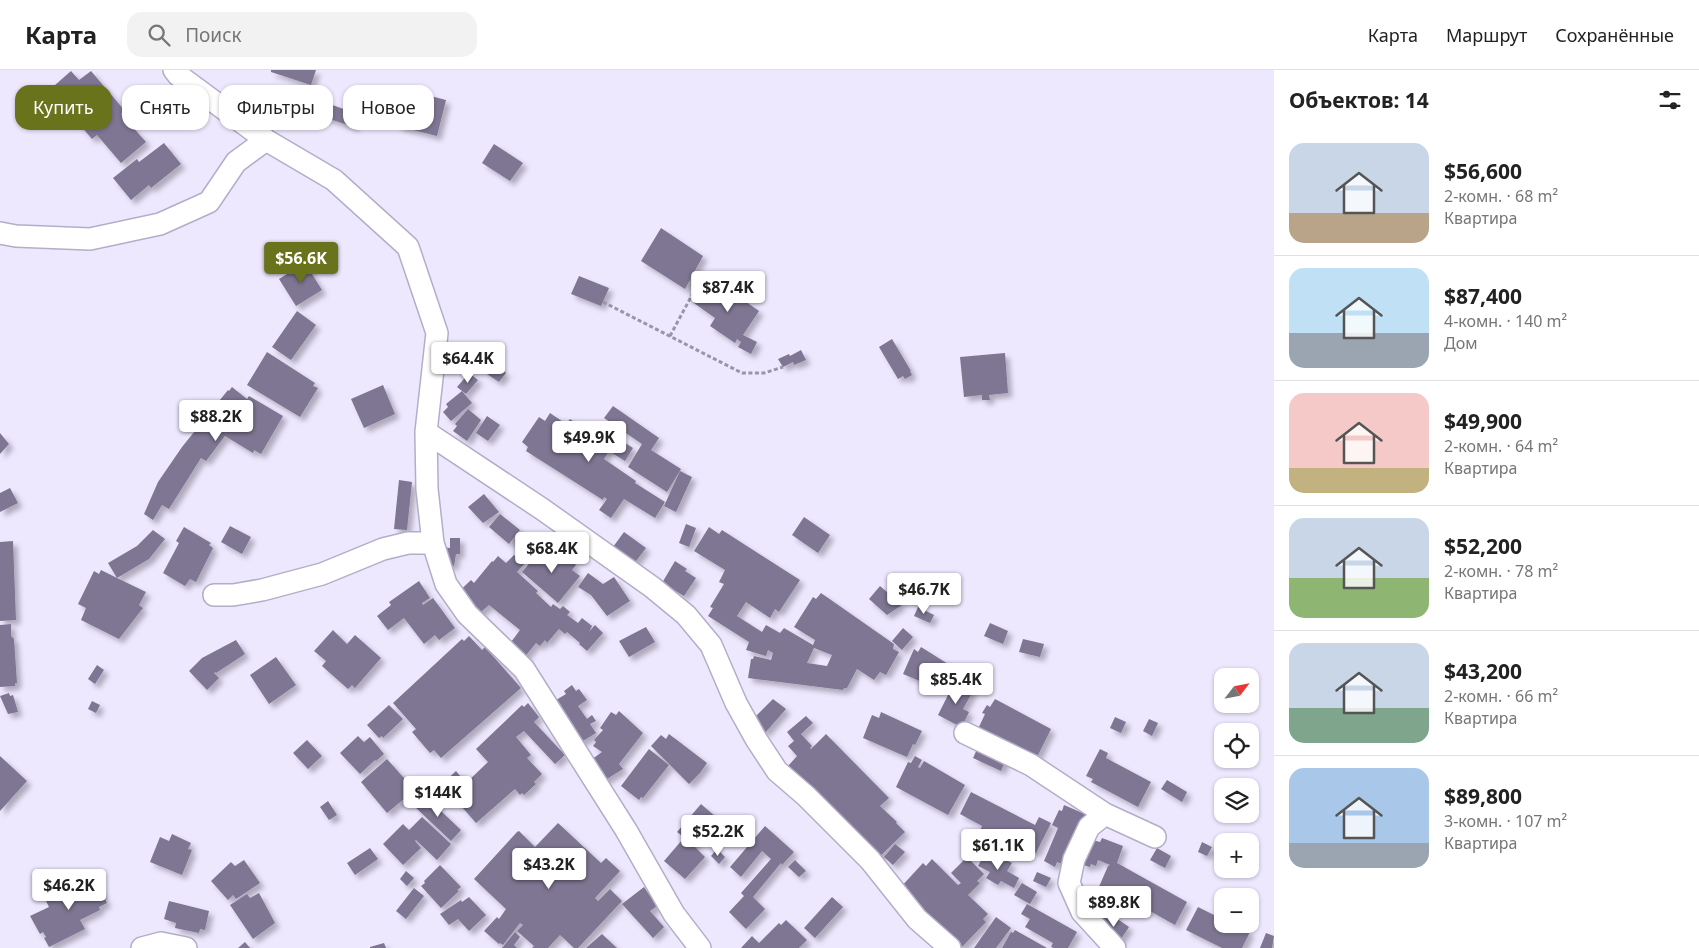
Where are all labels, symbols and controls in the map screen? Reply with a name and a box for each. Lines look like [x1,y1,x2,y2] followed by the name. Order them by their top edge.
[127,12,477,57] search box
[25,18,97,51] text: Карта
[145,21,173,49] icon: search
[185,22,242,48] text: Поиск
[1368,23,1418,47] text: Карта
[1446,23,1527,47] text: Маршрут
[1555,23,1674,47] text: Сохранённые
[15,85,112,130] chip: Купить
[122,85,209,130] chip: Снять
[219,85,333,130] chip: Фильтры
[343,85,434,130] chip: Новое
[1289,86,1429,114] text: Объектов: 14
[1656,86,1684,114] icon: filters
[1444,157,1522,185] text: $56,600
[1329,163,1389,223] icon: home
[1444,185,1558,207] text: 2-комн. · 68 m²
[1444,207,1518,229] text: Квартира
[260,242,342,284] pin: $56.6K
[275,247,327,269] text: $56.6K
[687,270,769,313] pin: $87.4K
[702,276,754,298] text: $87.4K
[1444,282,1522,310] text: $87,400
[1329,288,1389,348] icon: home
[1444,310,1567,332] text: 4-комн. · 140 m²
[1444,332,1477,354] text: Дом
[427,342,509,384] pin: $64.4K
[442,347,494,369] text: $64.4K
[175,400,257,442] pin: $88.2K
[190,405,242,427] text: $88.2K
[1444,407,1522,435] text: $49,900
[1329,413,1389,473] icon: home
[548,420,630,463] pin: $49.9K
[563,426,615,448] text: $49.9K
[1444,435,1558,457] text: 2-комн. · 64 m²
[1444,457,1518,479] text: Квартира
[511,532,593,574] pin: $68.4K
[1444,532,1522,560] text: $52,200
[526,537,578,559] text: $68.4K
[1329,538,1389,598] icon: home
[1444,560,1558,582] text: 2-комн. · 78 m²
[883,572,965,615] pin: $46.7K
[898,578,950,600] text: $46.7K
[1444,582,1518,604] text: Квартира
[1444,657,1522,685] text: $43,200
[915,662,997,705] pin: $85.4K
[1329,663,1389,723] icon: home
[930,668,982,690] text: $85.4K
[1214,668,1259,712] north arrow
[1214,668,1259,933] map controls
[1444,685,1558,707] text: 2-комн. · 66 m²
[1444,707,1518,729] text: Квартира
[1214,723,1259,768] button: locate
[403,776,473,818] pin: $144K
[1214,778,1259,823] button: layers
[414,781,462,803] text: $144K
[1444,782,1522,810] text: $89,800
[1329,788,1389,848] icon: home
[1444,810,1567,832] text: 3-комн. · 107 m²
[677,814,759,857] pin: $52.2K
[692,820,744,842] text: $52.2K
[957,828,1039,871] pin: $61.1K
[1444,832,1518,854] text: Квартира
[1214,833,1259,878] button: +
[972,834,1024,856] text: $61.1K
[508,848,590,890] pin: $43.2K
[523,853,575,875] text: $43.2K
[28,868,110,911] pin: $46.2K
[43,874,95,896] text: $46.2K
[1073,886,1155,928] pin: $89.8K
[1214,888,1259,933] button: −
[1088,891,1140,913] text: $89.8K

